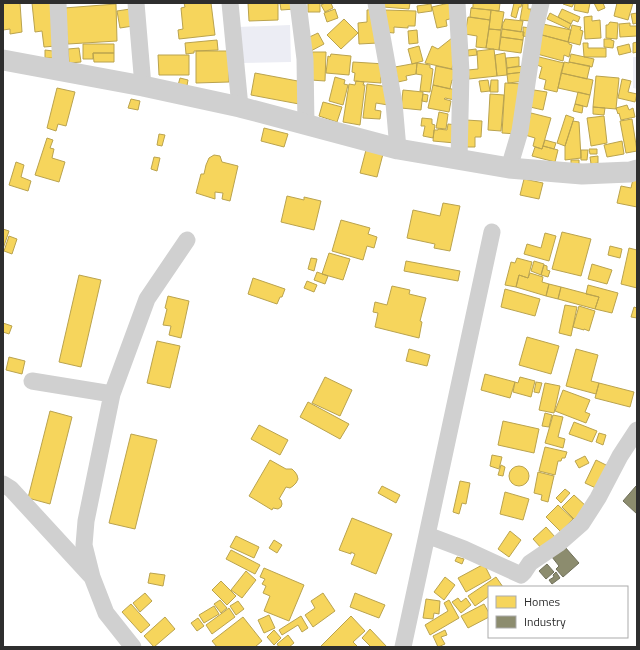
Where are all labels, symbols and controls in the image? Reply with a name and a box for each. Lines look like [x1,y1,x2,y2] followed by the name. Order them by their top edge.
[488,586,628,638] legend
[524,592,560,611] text: Homes
[524,612,566,631] text: Industry

